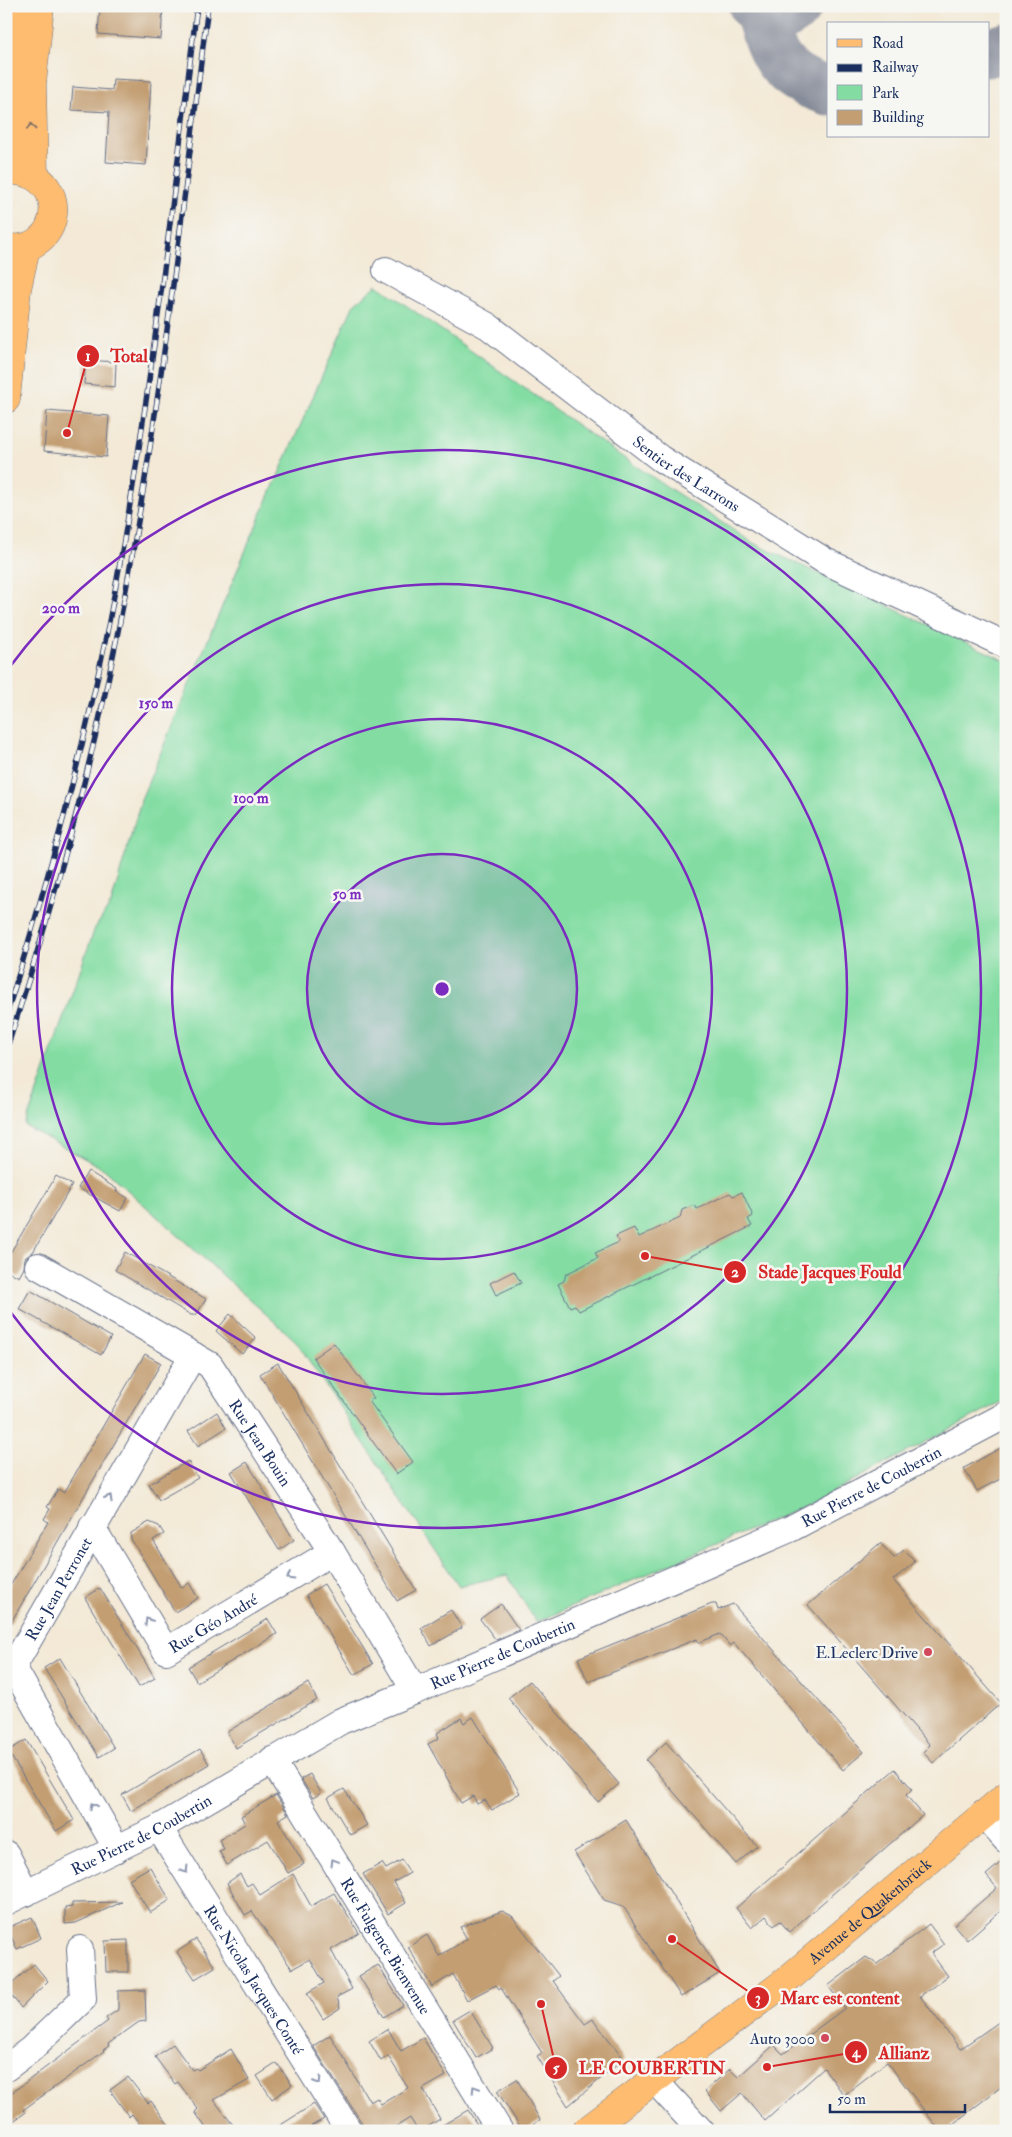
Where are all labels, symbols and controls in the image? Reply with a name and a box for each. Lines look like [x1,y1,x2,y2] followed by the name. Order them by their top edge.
[827,22,990,138] legend
[872,34,904,53] text: Road
[872,58,919,77] text: Railway
[872,84,899,103] text: Park
[872,108,924,127] text: Building
[26,123,37,131] one-way arrow
[75,339,158,372] callout: Total
[109,345,148,368] text: Total
[85,347,91,366] text: 1
[628,432,743,517] street label: Sentier des Larrons
[42,599,80,618] text: 200 m
[139,694,173,713] text: 150 m
[233,789,269,808] text: 100 m
[333,885,362,904] text: 50 m
[433,980,451,998] centre of rings
[723,1255,911,1288] callout: Stade Jacques Fould
[758,1261,902,1284] text: Stade Jacques Fould
[731,1263,739,1282] text: 2
[224,1396,295,1490] street label: Rue Jean Bouin
[798,1442,945,1532] street label: Rue Pierre de Coubertin
[103,1494,113,1503] one-way arrow
[21,1534,97,1644] street label: Rue Jean Perronet
[286,1570,295,1580] one-way arrow
[165,1590,262,1658] street label: Rue Géo André
[427,1614,578,1694] street label: Rue Pierre de Coubertin
[144,1617,154,1626] one-way arrow
[816,1643,918,1663] place label: E.Leclerc Drive
[922,1646,934,1658] marker: E.Leclerc Drive
[68,1790,215,1880] street label: Rue Pierre de Coubertin
[89,1803,99,1812] one-way arrow
[804,1854,936,1969] street label: Avenue de Quakenbrück
[331,1858,341,1867] one-way arrow
[179,1864,188,1873] one-way arrow
[336,1874,435,2019] street label: Rue Fulgence Bienvenue
[199,1902,308,2059] street label: Rue Nicolas Jacques Conté
[746,1982,910,2015] callout: Marc est content
[779,1987,900,2010] text: Marc est content
[755,1989,761,2008] text: 3
[749,2029,815,2049] place label: Auto 3000
[819,2032,831,2044] marker: Auto 3000
[844,2036,940,2069] callout: Allianz
[878,2042,930,2065] text: Allianz
[851,2043,861,2062] text: 4
[544,2052,735,2085] callout: LE COUBERTIN
[579,2057,726,2080] text: LE COUBERTIN
[553,2059,560,2078] text: 5
[311,2076,321,2085] one-way arrow
[830,2082,964,2114] scale bar
[471,2086,481,2095] one-way arrow
[837,2090,866,2109] text: 50 m

